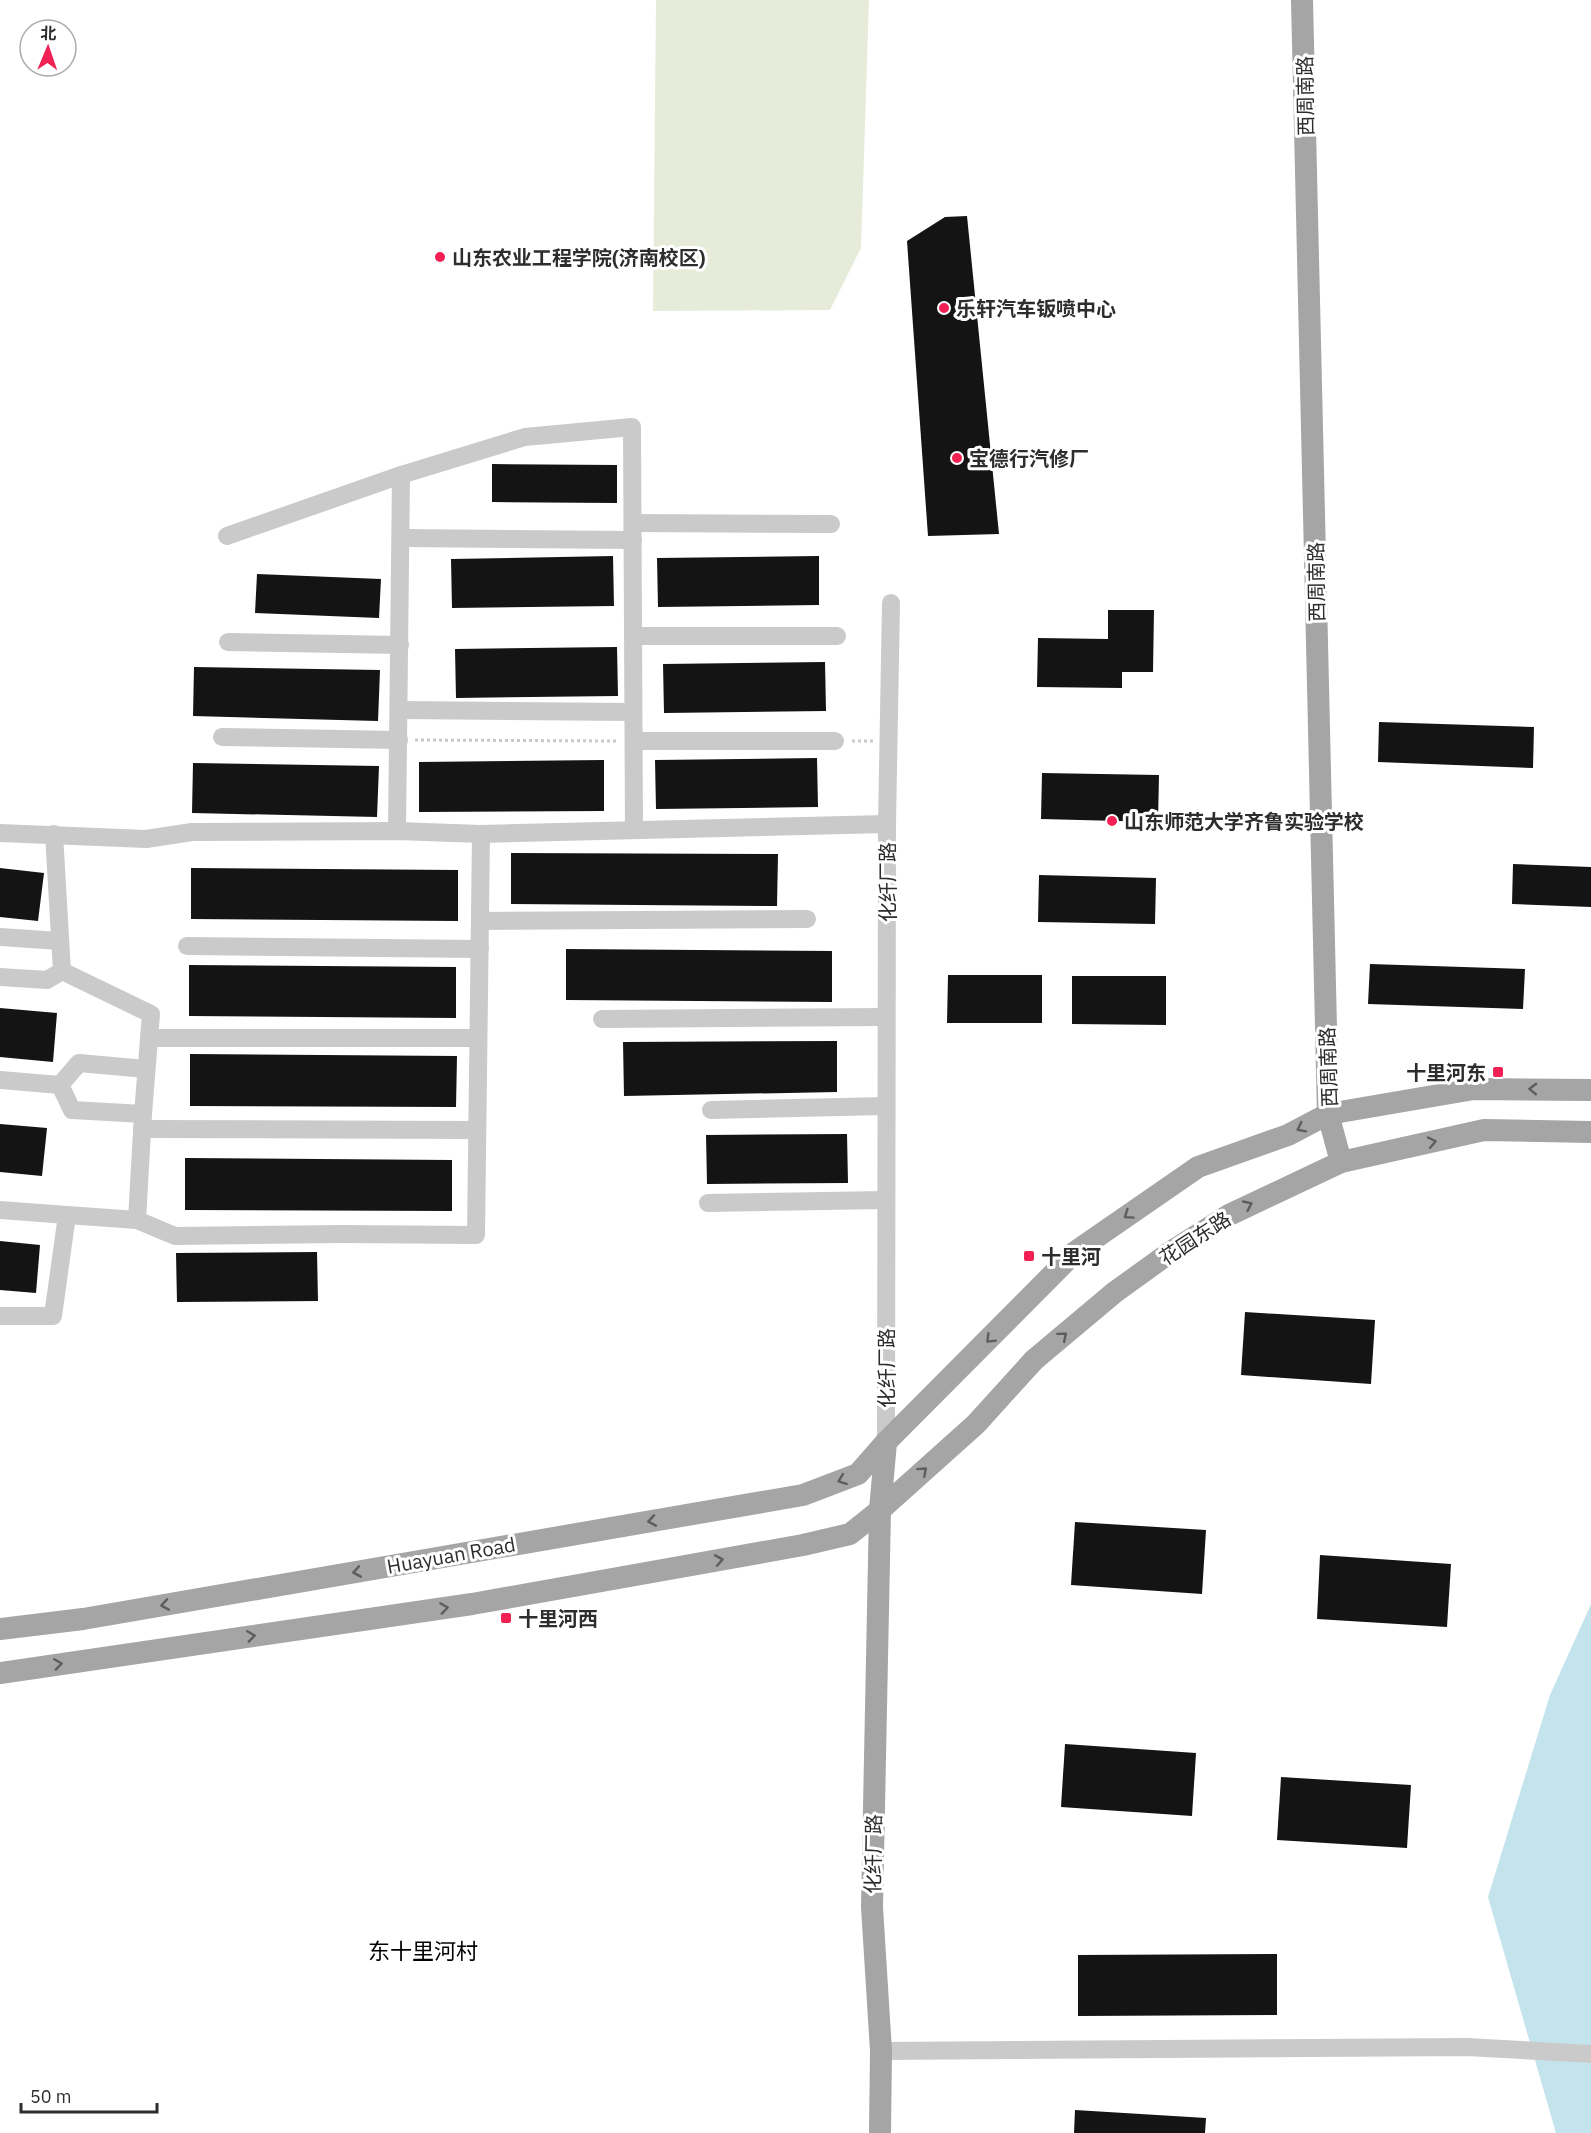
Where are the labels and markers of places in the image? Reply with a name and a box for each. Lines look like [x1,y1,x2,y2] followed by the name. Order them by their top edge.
[452,244,706,271] place label: 山东农业工程学院(济南校区)
[433,250,447,264] marker: 山东农业工程学院(济南校区)
[956,295,1116,322] place label: 乐轩汽车钣喷中心
[937,301,951,315] marker: 乐轩汽车钣喷中心
[969,445,1089,472] place label: 宝德行汽修厂
[950,451,964,465] marker: 宝德行汽修厂
[1124,808,1364,835] place label: 山东师范大学齐鲁实验学校
[1105,814,1119,828] marker: 山东师范大学齐鲁实验学校
[1406,1059,1486,1086] place label: 十里河东
[1491,1065,1505,1079] marker: 十里河东
[1041,1243,1101,1270] place label: 十里河
[1022,1249,1036,1263] marker: 十里河
[518,1605,598,1632] place label: 十里河西
[499,1611,513,1625] marker: 十里河西

